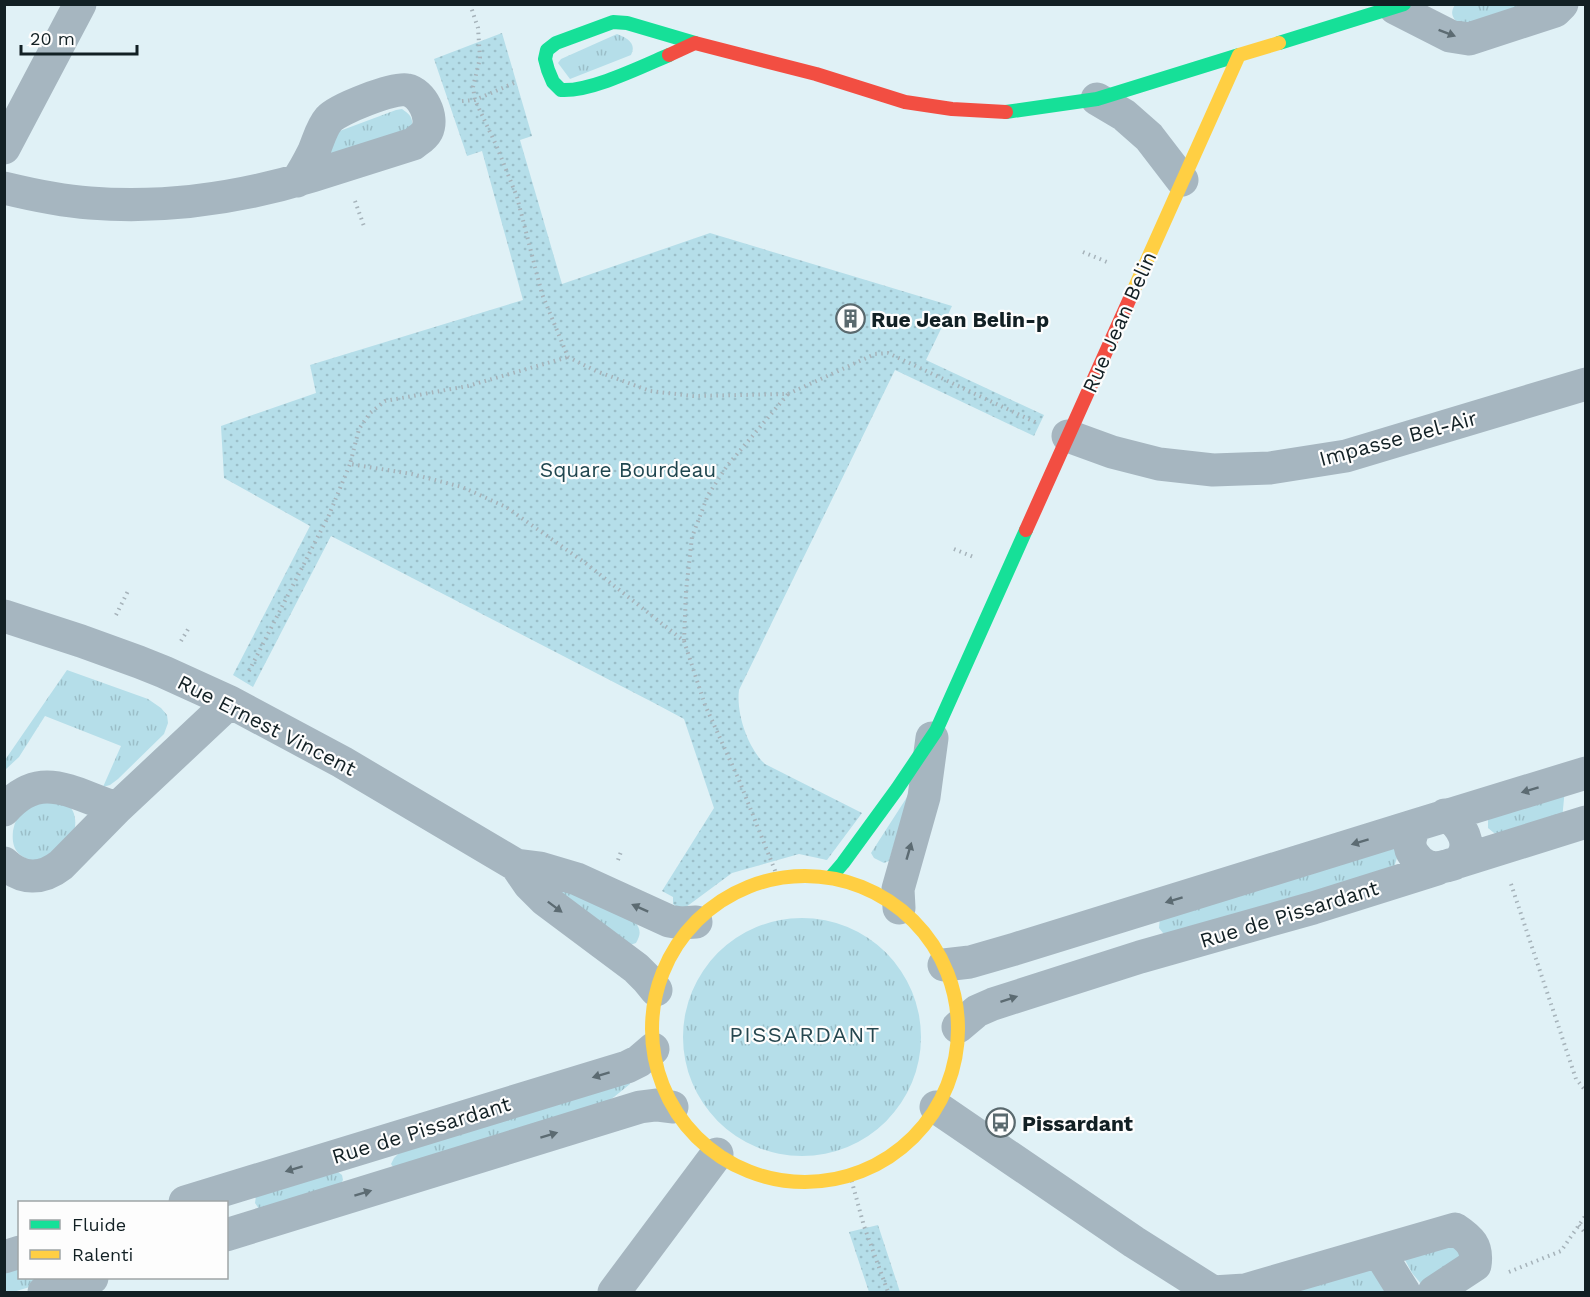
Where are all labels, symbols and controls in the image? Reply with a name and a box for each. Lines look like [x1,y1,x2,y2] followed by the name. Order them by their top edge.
[21,18,136,56] scale bar
[30,28,75,49] text: 20 m
[1439,28,1457,38] one-way arrow
[1077,247,1161,397] street label: Rue Jean Belin
[834,303,866,335] building icon: Rue Jean Belin-p
[871,307,1049,332] place label: Rue Jean Belin-p
[1316,405,1480,471] street label: Impasse Bel-Air
[540,457,716,482] park label: Square Bourdeau
[174,669,361,781] street label: Rue Ernest Vincent
[1520,786,1538,795] one-way arrow
[1351,838,1369,847] one-way arrow
[905,842,914,860] one-way arrow
[1197,875,1382,953] street label: Rue de Pissardant
[1165,896,1183,905] one-way arrow
[548,901,563,913] one-way arrow
[632,903,649,912] one-way arrow
[1000,994,1018,1004] one-way arrow
[729,1022,881,1047] district label: PISSARDANT
[592,1071,610,1080] one-way arrow
[329,1091,514,1169] street label: Rue de Pissardant
[985,1107,1017,1139] bus stop icon: Pissardant
[1022,1111,1133,1136] place label: Pissardant
[540,1130,558,1139] one-way arrow
[285,1165,303,1174] one-way arrow
[354,1188,372,1197] one-way arrow
[18,1201,228,1279] legend
[72,1214,126,1235] text: Fluide
[72,1244,133,1265] text: Ralenti

